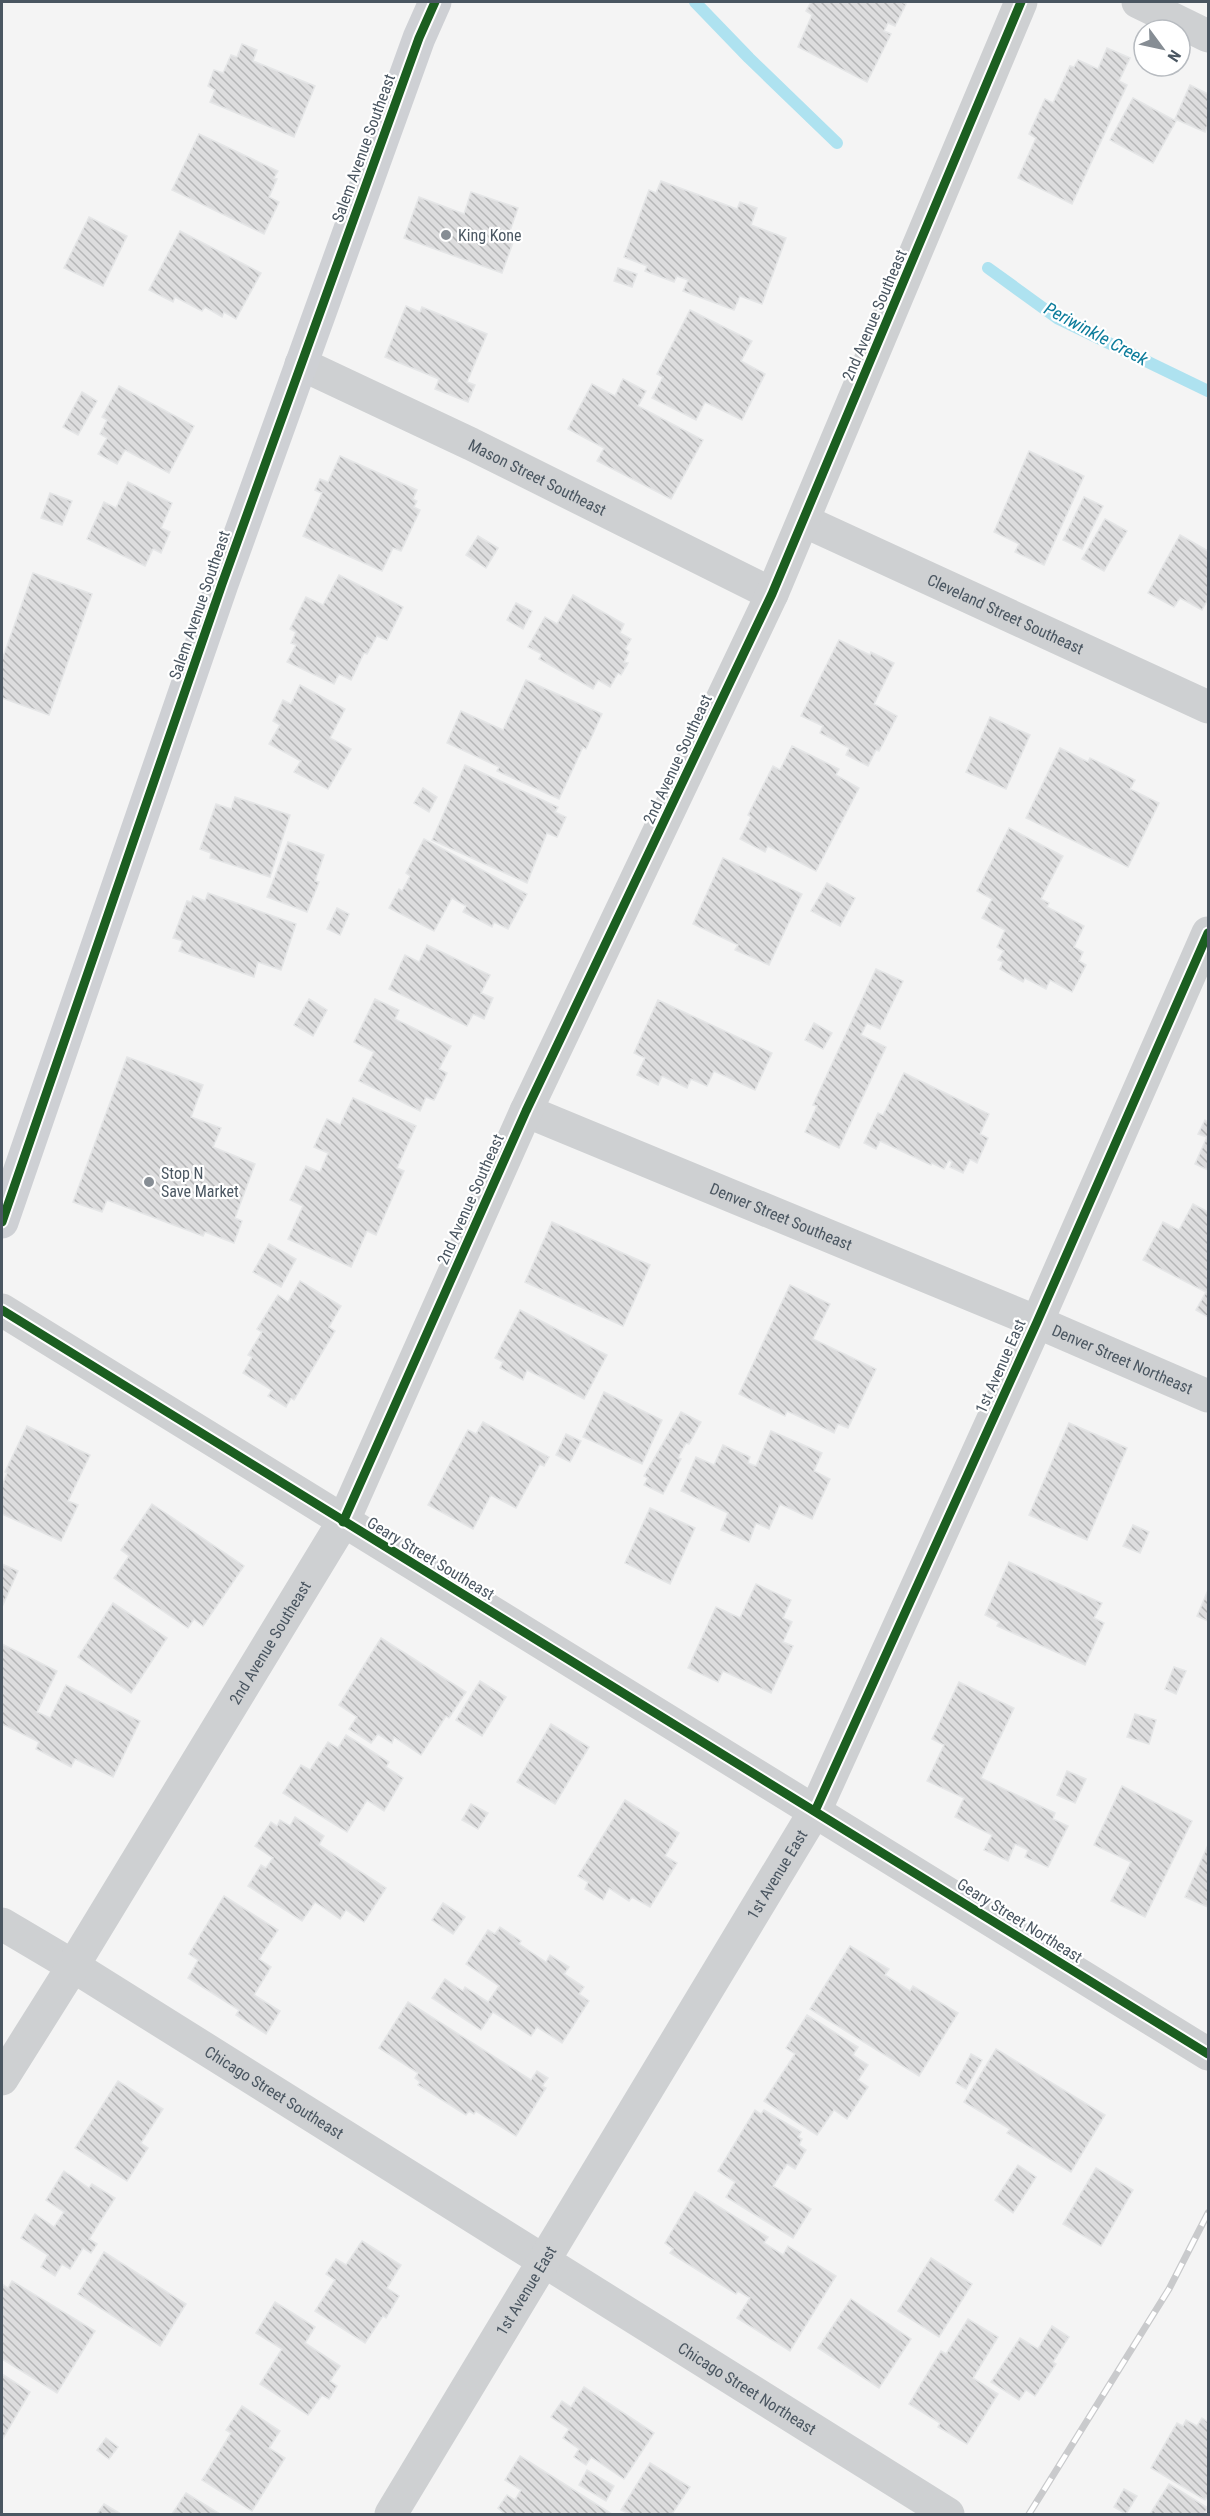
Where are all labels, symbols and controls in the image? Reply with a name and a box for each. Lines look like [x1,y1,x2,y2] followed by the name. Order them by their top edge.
[1132,18,1192,78] north arrow
[1164,47,1185,65] text: N
[328,71,399,225] street label: Salem Avenue Southeast
[458,226,522,245] place label: King Kone
[439,228,453,242] marker: King Kone
[838,246,911,384] street label: 2nd Avenue Southeast
[1041,297,1153,370] water label: Periwinkle Creek
[465,435,609,520] street label: Mason Street Southeast
[165,528,234,682] street label: Salem Avenue Southeast
[924,570,1087,659] street label: Cleveland Street Southeast
[639,691,716,827] street label: 2nd Avenue Southeast
[433,1131,508,1267] street label: 2nd Avenue Southeast
[161,1164,239,1201] place label: Stop N Save Market
[142,1175,156,1189] marker: Stop N Save Market
[707,1179,855,1255] street label: Denver Street Southeast
[971,1316,1030,1416] street label: 1st Avenue East
[1049,1321,1196,1398] street label: Denver Street Northeast
[364,1513,498,1604] street label: Geary Street Southeast
[225,1578,315,1708] street label: 2nd Avenue Southeast
[743,1826,812,1923] street label: 1st Avenue East
[954,1874,1086,1967] street label: Geary Street Northeast
[201,2042,347,2143] street label: Chicago Street Southeast
[492,2242,561,2339] street label: 1st Avenue East
[674,2338,820,2439] street label: Chicago Street Northeast

